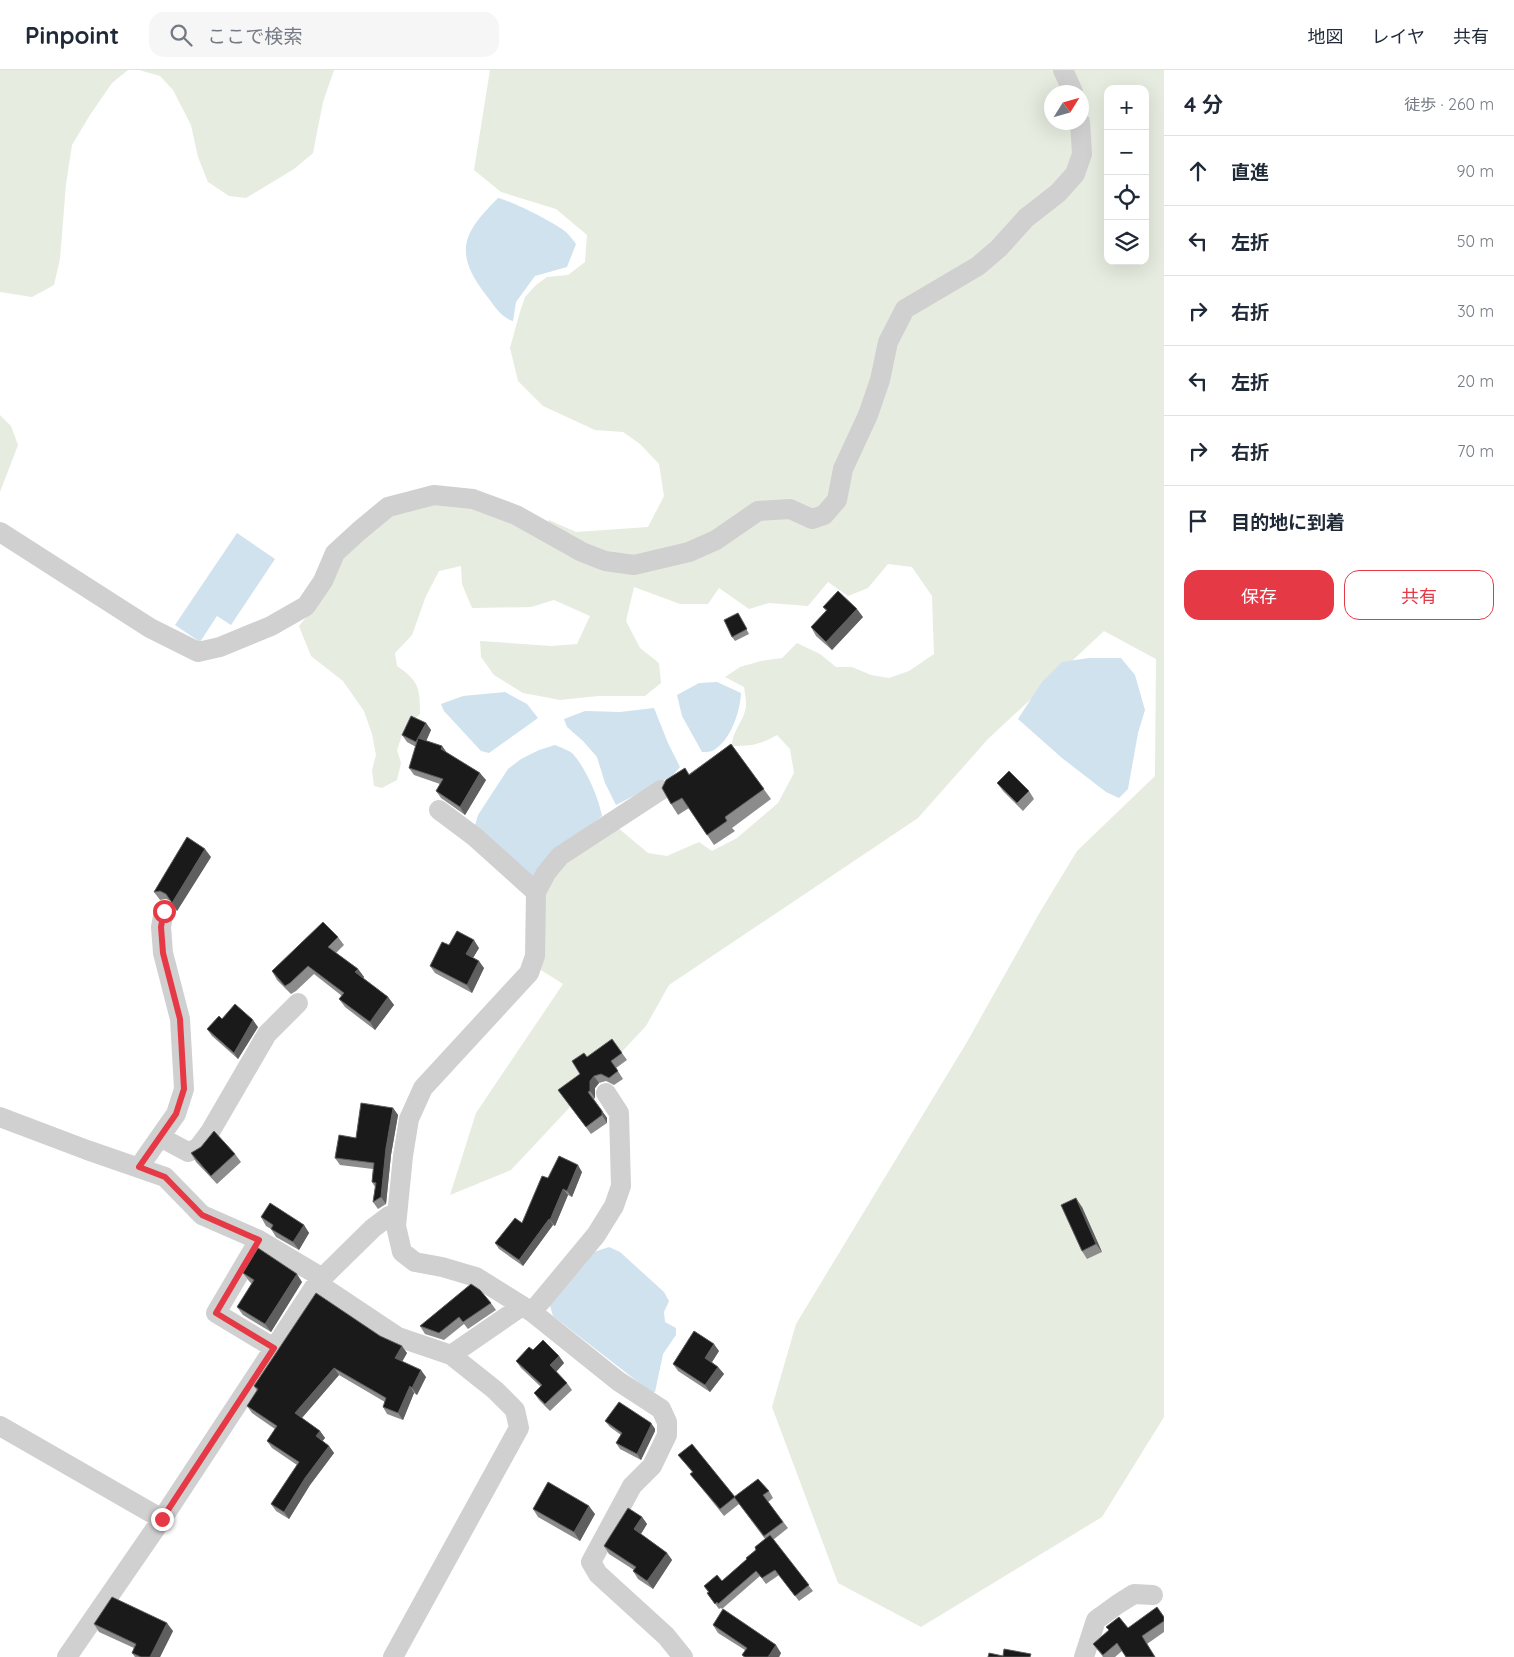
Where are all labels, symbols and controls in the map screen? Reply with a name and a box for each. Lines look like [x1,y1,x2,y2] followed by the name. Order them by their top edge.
[149,12,499,57] search box
[25,20,119,50] text: Pinpoint
[167,21,195,49] icon: search
[207,24,302,48] text: ここで検索
[1308,25,1344,48] text: 地図
[1372,25,1425,48] text: レイヤ
[1453,25,1489,48] text: 共有
[1044,85,1089,130] north arrow
[1104,85,1149,265] map controls
[1104,85,1149,130] button: +
[1184,91,1223,117] text: 4 分
[1404,94,1494,114] text: 徒歩 · 260 m
[1104,130,1149,175] button: −
[1184,157,1212,185] icon: ahead
[1231,160,1269,184] text: 直進
[1457,161,1494,181] text: 90 m
[1104,175,1149,220] button: locate
[1104,220,1149,265] button: layers
[1184,227,1212,255] icon: left
[1231,230,1269,254] text: 左折
[1457,231,1494,251] text: 50 m
[1184,297,1212,325] icon: right
[1231,300,1269,324] text: 右折
[1457,301,1494,321] text: 30 m
[1184,367,1212,395] icon: left
[1231,370,1269,394] text: 左折
[1457,371,1494,391] text: 20 m
[1184,437,1212,465] icon: right
[1231,440,1269,464] text: 右折
[1457,441,1494,461] text: 70 m
[1184,507,1212,535] icon: arrive
[1231,510,1345,534] text: 目的地に到着
[1184,570,1334,620] button: 保存
[1344,570,1494,620] button: 共有
[153,900,176,923] route start
[151,1508,174,1531] route end

